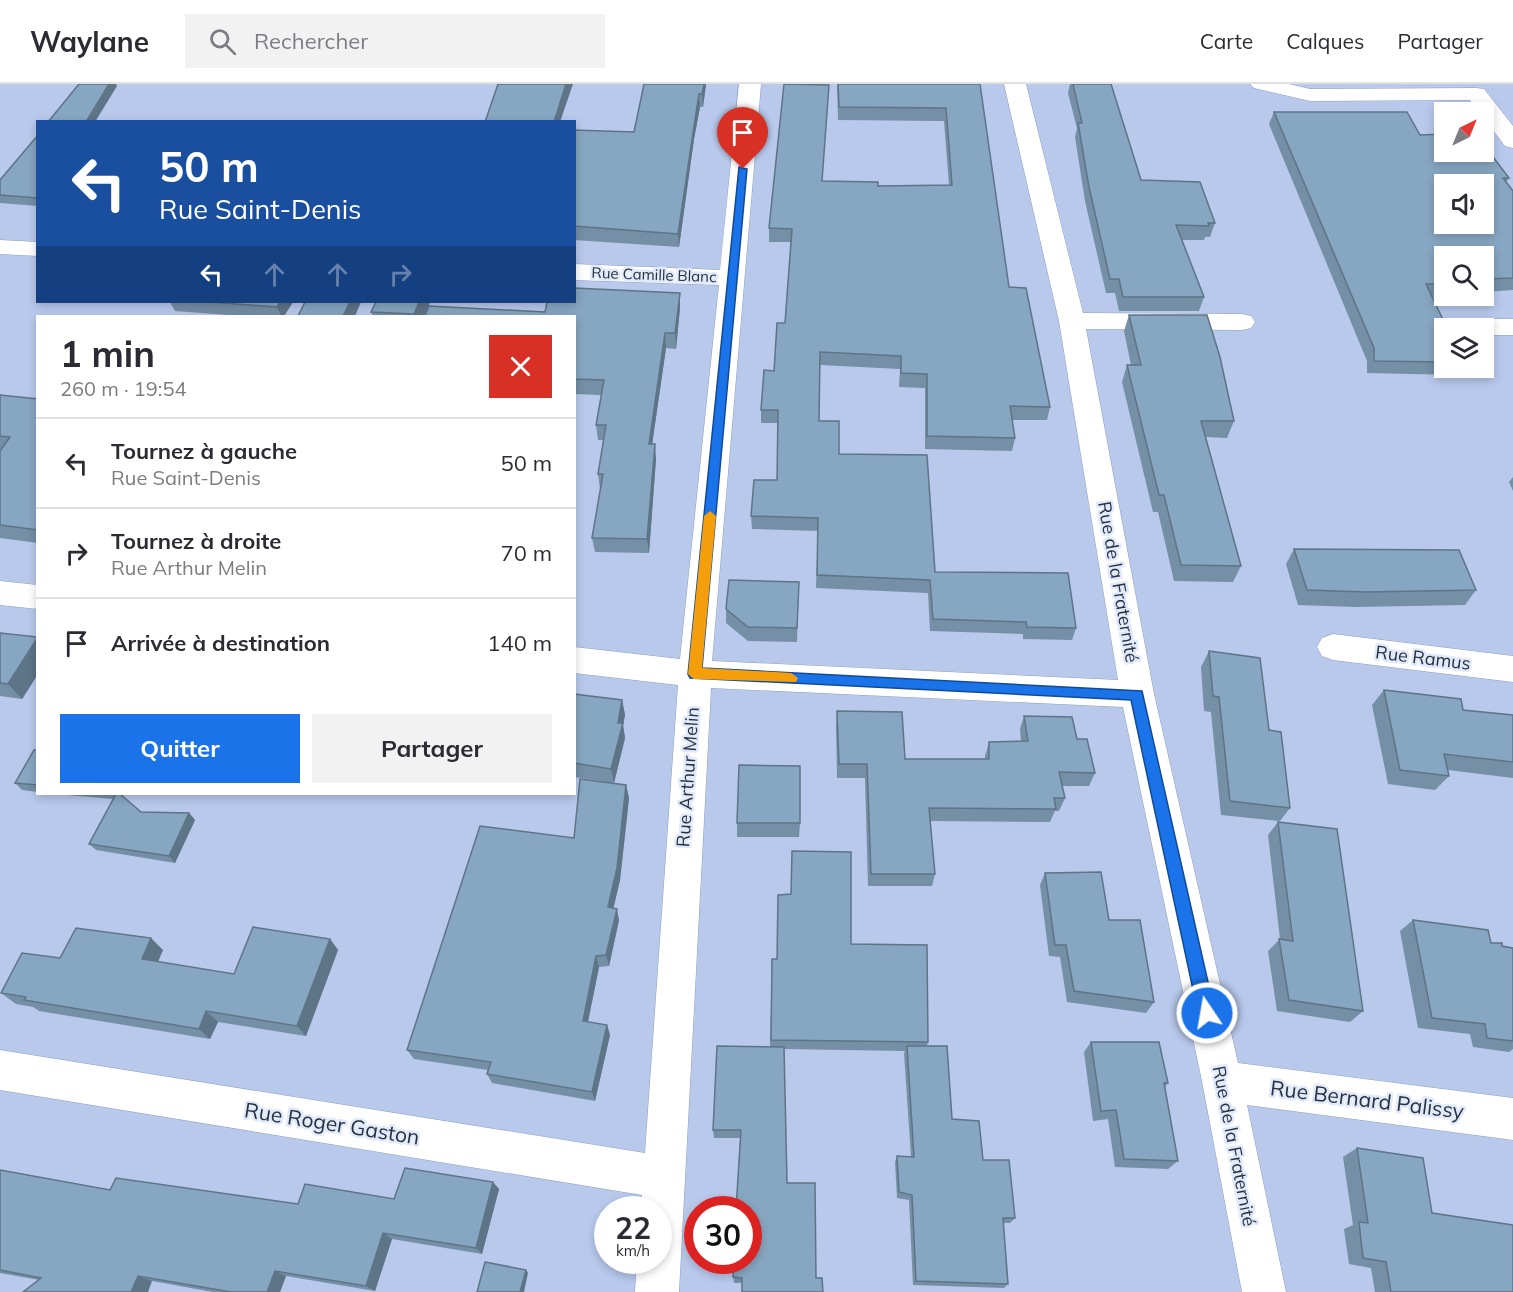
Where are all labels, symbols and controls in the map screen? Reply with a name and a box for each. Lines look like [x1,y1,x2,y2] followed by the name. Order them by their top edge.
[185,14,605,68] search box
[30,24,149,59] text: Waylane
[206,25,239,58] icon: search
[254,27,368,55] text: Rechercher
[1200,28,1253,54] text: Carte
[1286,28,1364,54] text: Calques
[1397,28,1483,54] text: Partager
[1434,102,1494,162] north arrow
[1434,102,1494,378] map controls
[717,107,768,169] pin
[726,116,759,149] icon: arrive
[159,140,259,193] text: 50 m
[60,144,138,222] icon: left
[1434,174,1494,234] button: sound
[159,192,362,226] text: Rue Saint-Denis
[1434,246,1494,306] button: search
[195,258,228,291] icon: left
[258,258,291,291] icon: ahead
[321,258,354,291] icon: ahead
[384,258,417,291] icon: right
[591,263,717,286] street label: Rue Camille Blanc
[1434,318,1494,378] button: layers
[60,331,155,376] text: 1 min
[489,335,552,398] button: close
[60,376,186,401] text: 260 m · 19:54
[111,437,297,465] text: Tournez à gauche
[60,447,93,480] icon: left
[501,449,552,477] text: 50 m
[111,465,261,490] text: Rue Saint-Denis
[1093,500,1144,664] street label: Rue de la Fraternité
[111,527,281,555] text: Tournez à droite
[60,537,93,570] icon: right
[501,539,552,567] text: 70 m
[111,555,267,580] text: Rue Arthur Melin
[60,627,93,660] icon: arrive
[111,629,330,657] text: Arrivée à destination
[487,629,552,657] text: 140 m
[1374,640,1472,675] street label: Rue Ramus
[671,706,704,848] street label: Rue Arthur Melin
[60,714,300,783] button: Quitter
[312,714,552,783] button: Partager
[1175,981,1239,1045] position arrow
[1208,1064,1261,1228] street label: Rue de la Fraternité
[1269,1074,1465,1124] street label: Rue Bernard Palissy
[243,1096,422,1150] street label: Rue Roger Gaston
[684,1196,762,1274] speed limit sign: 30
[615,1209,651,1247] text: 22
[616,1241,650,1260] text: km/h

